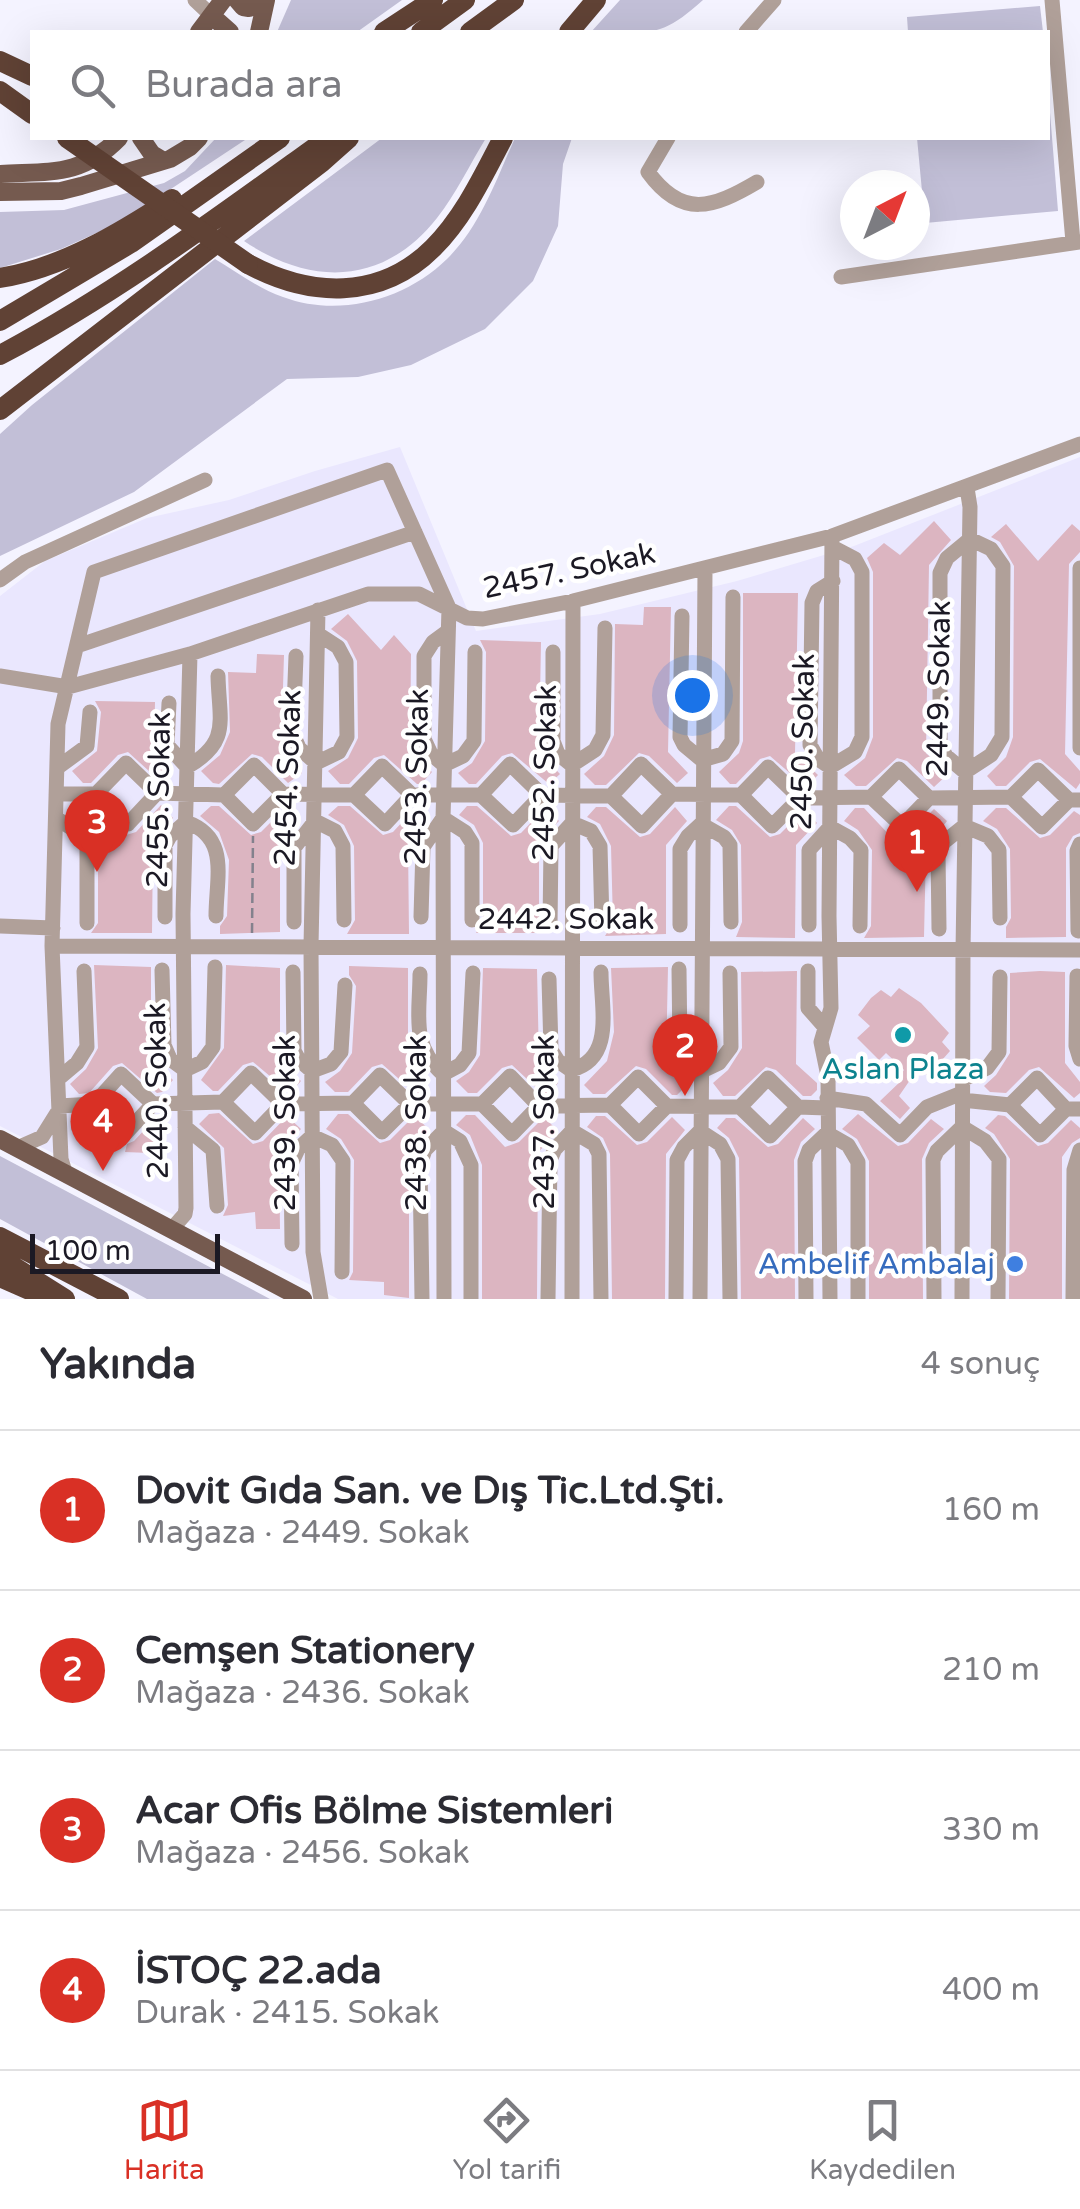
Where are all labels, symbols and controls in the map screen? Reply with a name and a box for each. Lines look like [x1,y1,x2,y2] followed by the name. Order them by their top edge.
[30,30,1050,140] search box
[65,58,120,113] icon: search
[145,62,343,108] text: Burada ara
[840,170,930,260] north arrow
[479,535,659,607] street label: 2457. Sokak
[919,600,959,778] street label: 2449. Sokak
[783,653,823,831] street label: 2450. Sokak
[667,670,718,721] your location
[525,684,565,862] street label: 2452. Sokak
[397,688,437,866] street label: 2453. Sokak
[266,689,310,867] street label: 2454. Sokak
[139,711,179,889] street label: 2455. Sokak
[64,790,130,872] pin: 3
[884,810,950,892] pin: 1
[478,901,654,938] street label: 2442. Sokak
[137,1002,177,1180] street label: 2440. Sokak
[652,1014,718,1096] pin: 2
[892,1024,914,1046] marker: Aslan Plaza
[526,1034,563,1210] street label: 2437. Sokak
[267,1035,304,1211] street label: 2439. Sokak
[398,1035,435,1211] street label: 2438. Sokak
[821,1051,985,1088] place label: Aslan Plaza
[70,1088,136,1171] pin: 4
[30,1229,220,1274] scale bar
[45,1234,131,1268] text: 100 m
[758,1246,995,1283] place label: Ambelif Ambalaj
[1004,1253,1026,1275] marker: Ambelif Ambalaj
[40,1339,196,1390] text: Yakında
[921,1345,1040,1383] text: 4 sonuç
[135,1468,725,1514] text: Dovit Gıda San. ve Dış Tic.Ltd.Şti.
[62,1491,83,1529] text: 1
[942,1491,1040,1529] text: 160 m
[135,1514,470,1552] text: Mağaza · 2449. Sokak
[135,1628,475,1674] text: Cemşen Stationery
[62,1651,83,1689] text: 2
[942,1651,1040,1689] text: 210 m
[135,1674,470,1712] text: Mağaza · 2436. Sokak
[135,1788,613,1834] text: Acar Ofis Bölme Sistemleri
[62,1811,83,1849] text: 3
[942,1811,1040,1849] text: 330 m
[135,1834,470,1872] text: Mağaza · 2456. Sokak
[135,1948,382,1994] text: İSTOÇ 22.ada
[62,1971,83,2009] text: 4
[942,1971,1040,2009] text: 400 m
[135,1994,439,2032] text: Durak · 2415. Sokak
[124,2093,205,2187] tab: Harita
[452,2093,561,2187] tab: Yol tarifi
[809,2093,956,2187] tab: Kaydedilen

